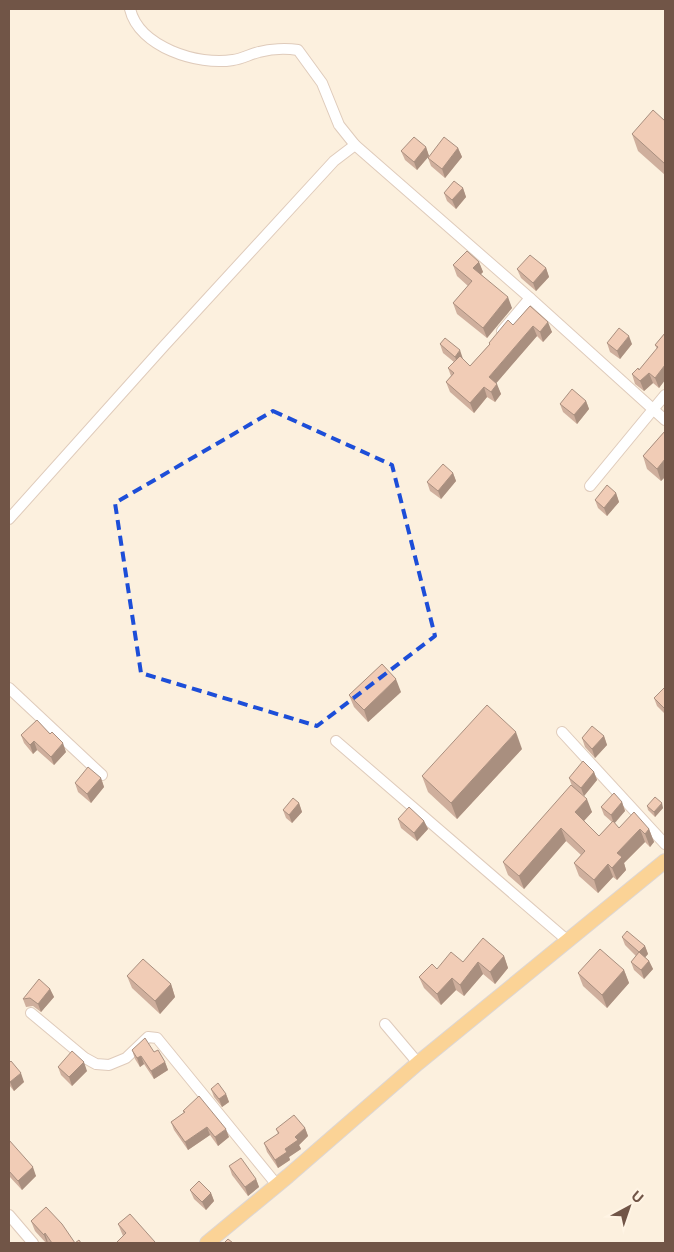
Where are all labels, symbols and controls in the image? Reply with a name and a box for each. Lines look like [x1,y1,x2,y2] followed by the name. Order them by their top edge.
[604,1182,654,1232] north arrow
[628,1187,647,1206] text: U

